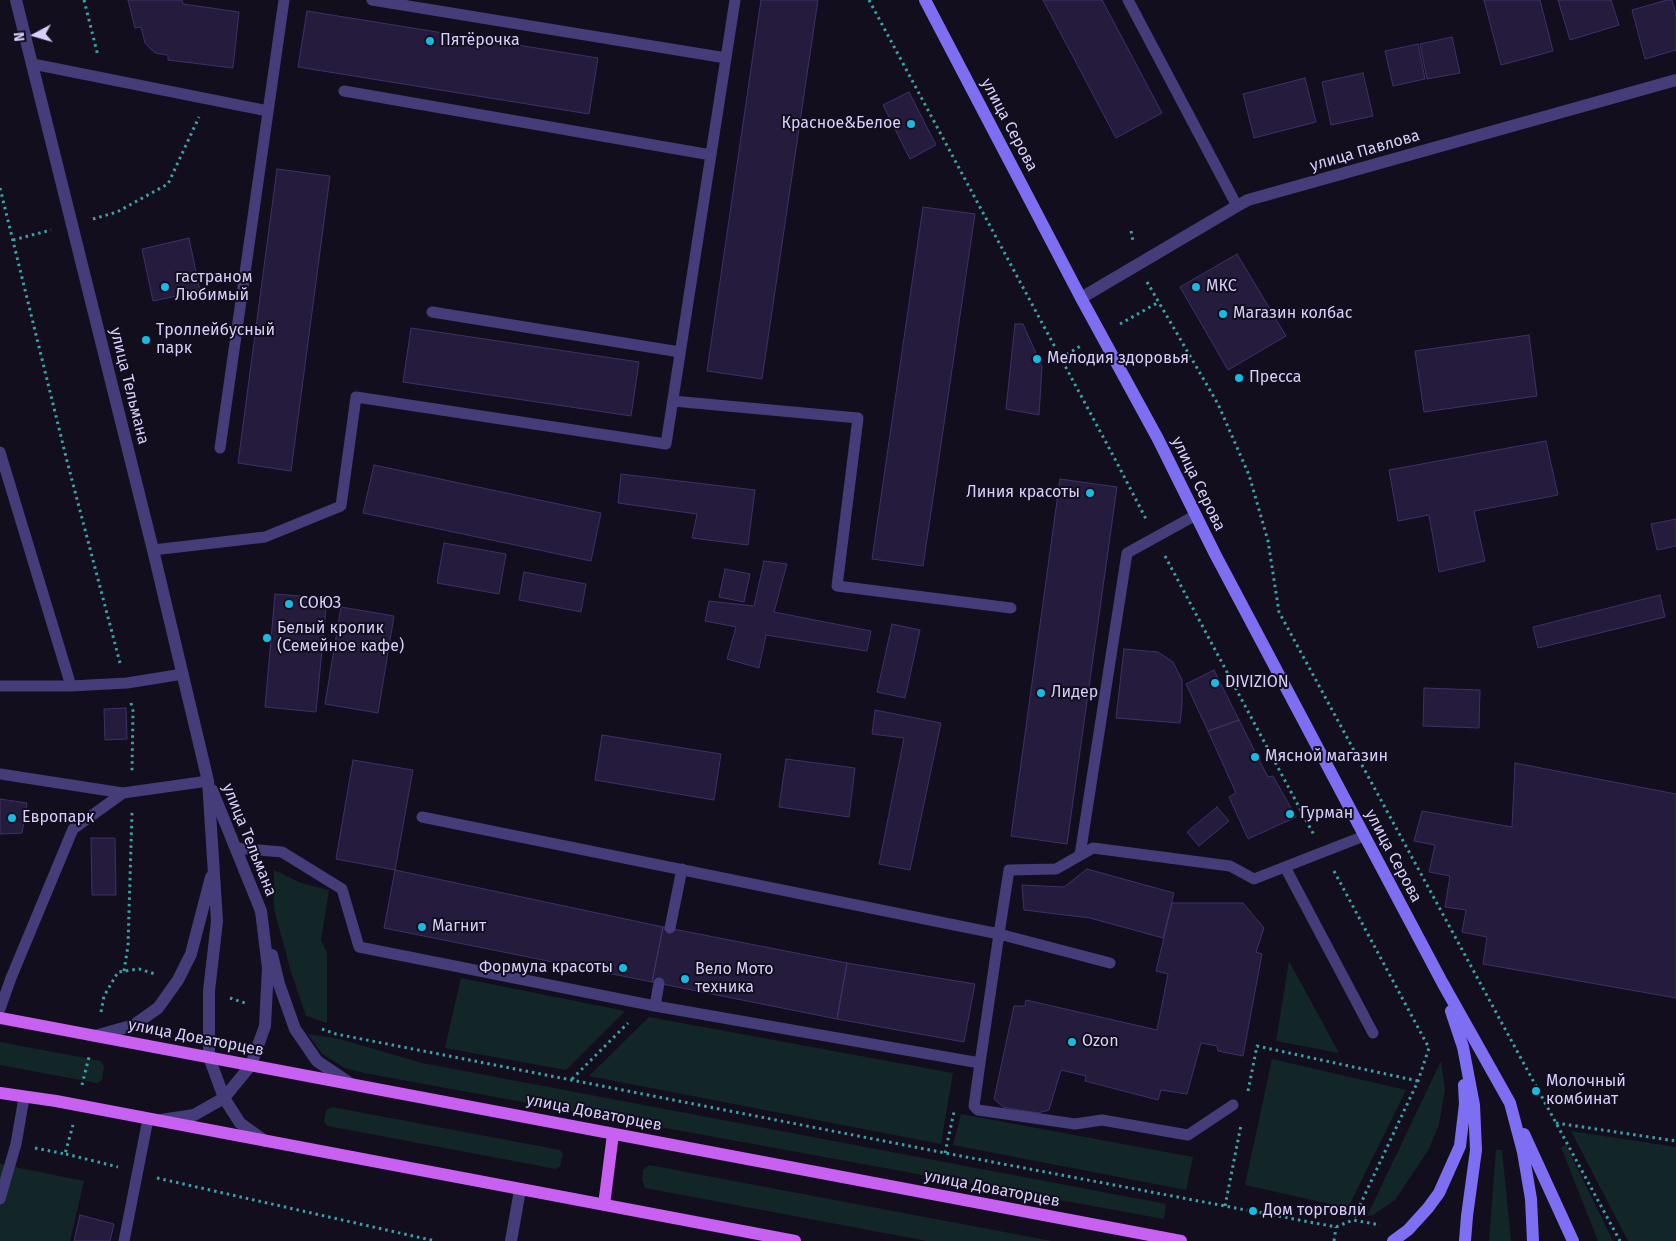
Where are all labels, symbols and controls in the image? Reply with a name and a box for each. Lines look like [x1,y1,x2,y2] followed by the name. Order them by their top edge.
[10,10,60,60] north arrow
[11,31,29,42] text: N
[440,31,520,51] place label: Пятёрочка
[424,35,436,47] marker: Пятёрочка
[976,75,1042,175] street label: улица Серова
[782,114,901,134] place label: Красное&Белое
[905,118,917,130] marker: Красное&Белое
[1308,126,1422,176] street label: улица Павлова
[175,268,252,306] place label: гастраном Любимый
[1206,277,1237,297] place label: МКС
[159,281,171,293] marker: гастраном Любимый
[1190,281,1202,293] marker: МКС
[1233,304,1352,324] place label: Магазин колбас
[1217,308,1229,320] marker: Магазин колбас
[156,321,275,359] place label: Троллейбусный парк
[105,326,153,446] street label: улица Тельмана
[140,334,152,346] marker: Троллейбусный парк
[1047,349,1189,369] place label: Мелодия здоровья
[1031,353,1043,365] marker: Мелодия здоровья
[1249,368,1302,388] place label: Пресса
[1233,372,1245,384] marker: Пресса
[1167,434,1229,534] street label: улица Серова
[966,483,1080,503] place label: Линия красоты
[1084,487,1096,499] marker: Линия красоты
[299,594,341,614] place label: СОЮЗ
[283,598,295,610] marker: СОЮЗ
[277,619,404,657] place label: Белый кролик (Семейное кафе)
[261,632,273,644] marker: Белый кролик (Семейное кафе)
[1225,673,1289,693] place label: DIVIZION
[1209,677,1221,689] marker: DIVIZION
[1051,683,1098,703] place label: Лидер
[1035,687,1047,699] marker: Лидер
[1265,747,1388,767] place label: Мясной магазин
[1249,751,1261,763] marker: Мясной магазин
[218,781,280,899] street label: улица Тельмана
[1300,804,1353,824] place label: Гурман
[1360,806,1426,906] street label: улица Серова
[22,808,94,828] place label: Европарк
[1284,808,1296,820] marker: Гурман
[6,812,18,824] marker: Европарк
[432,917,486,937] place label: Магнит
[416,921,428,933] marker: Магнит
[479,958,613,978] place label: Формула красоты
[695,960,774,998] place label: Вело Мото техника
[617,962,629,974] marker: Формула красоты
[679,973,691,985] marker: Вело Мото техника
[127,1015,265,1061] street label: улица Доваторцев
[1082,1032,1119,1052] place label: Ozon
[1066,1036,1078,1048] marker: Ozon
[1546,1072,1626,1110] place label: Молочный комбинат
[1530,1085,1542,1097] marker: Молочный комбинат
[525,1090,663,1136] street label: улица Доваторцев
[923,1166,1061,1212] street label: улица Доваторцев
[1263,1201,1366,1221] place label: Дом торговли
[1247,1205,1259,1217] marker: Дом торговли

